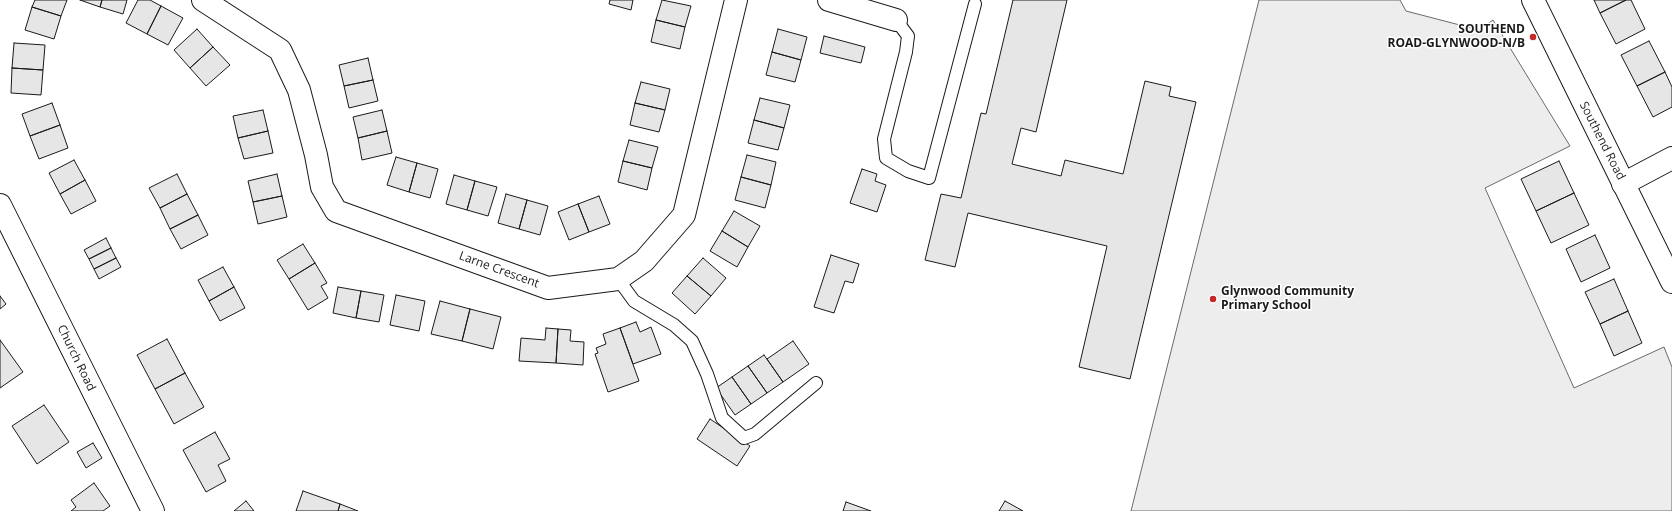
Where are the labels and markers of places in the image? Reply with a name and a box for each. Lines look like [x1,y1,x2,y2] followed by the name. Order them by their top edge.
[1388,23,1525,51] place label: SOUTHEND ROAD-GLYNWOOD-N/B
[1528,32,1538,42] marker: SOUTHEND ROAD-GLYNWOOD-N/B
[1221,285,1354,313] place label: Glynwood Community Primary School
[1208,294,1218,304] marker: Glynwood Community Primary School

